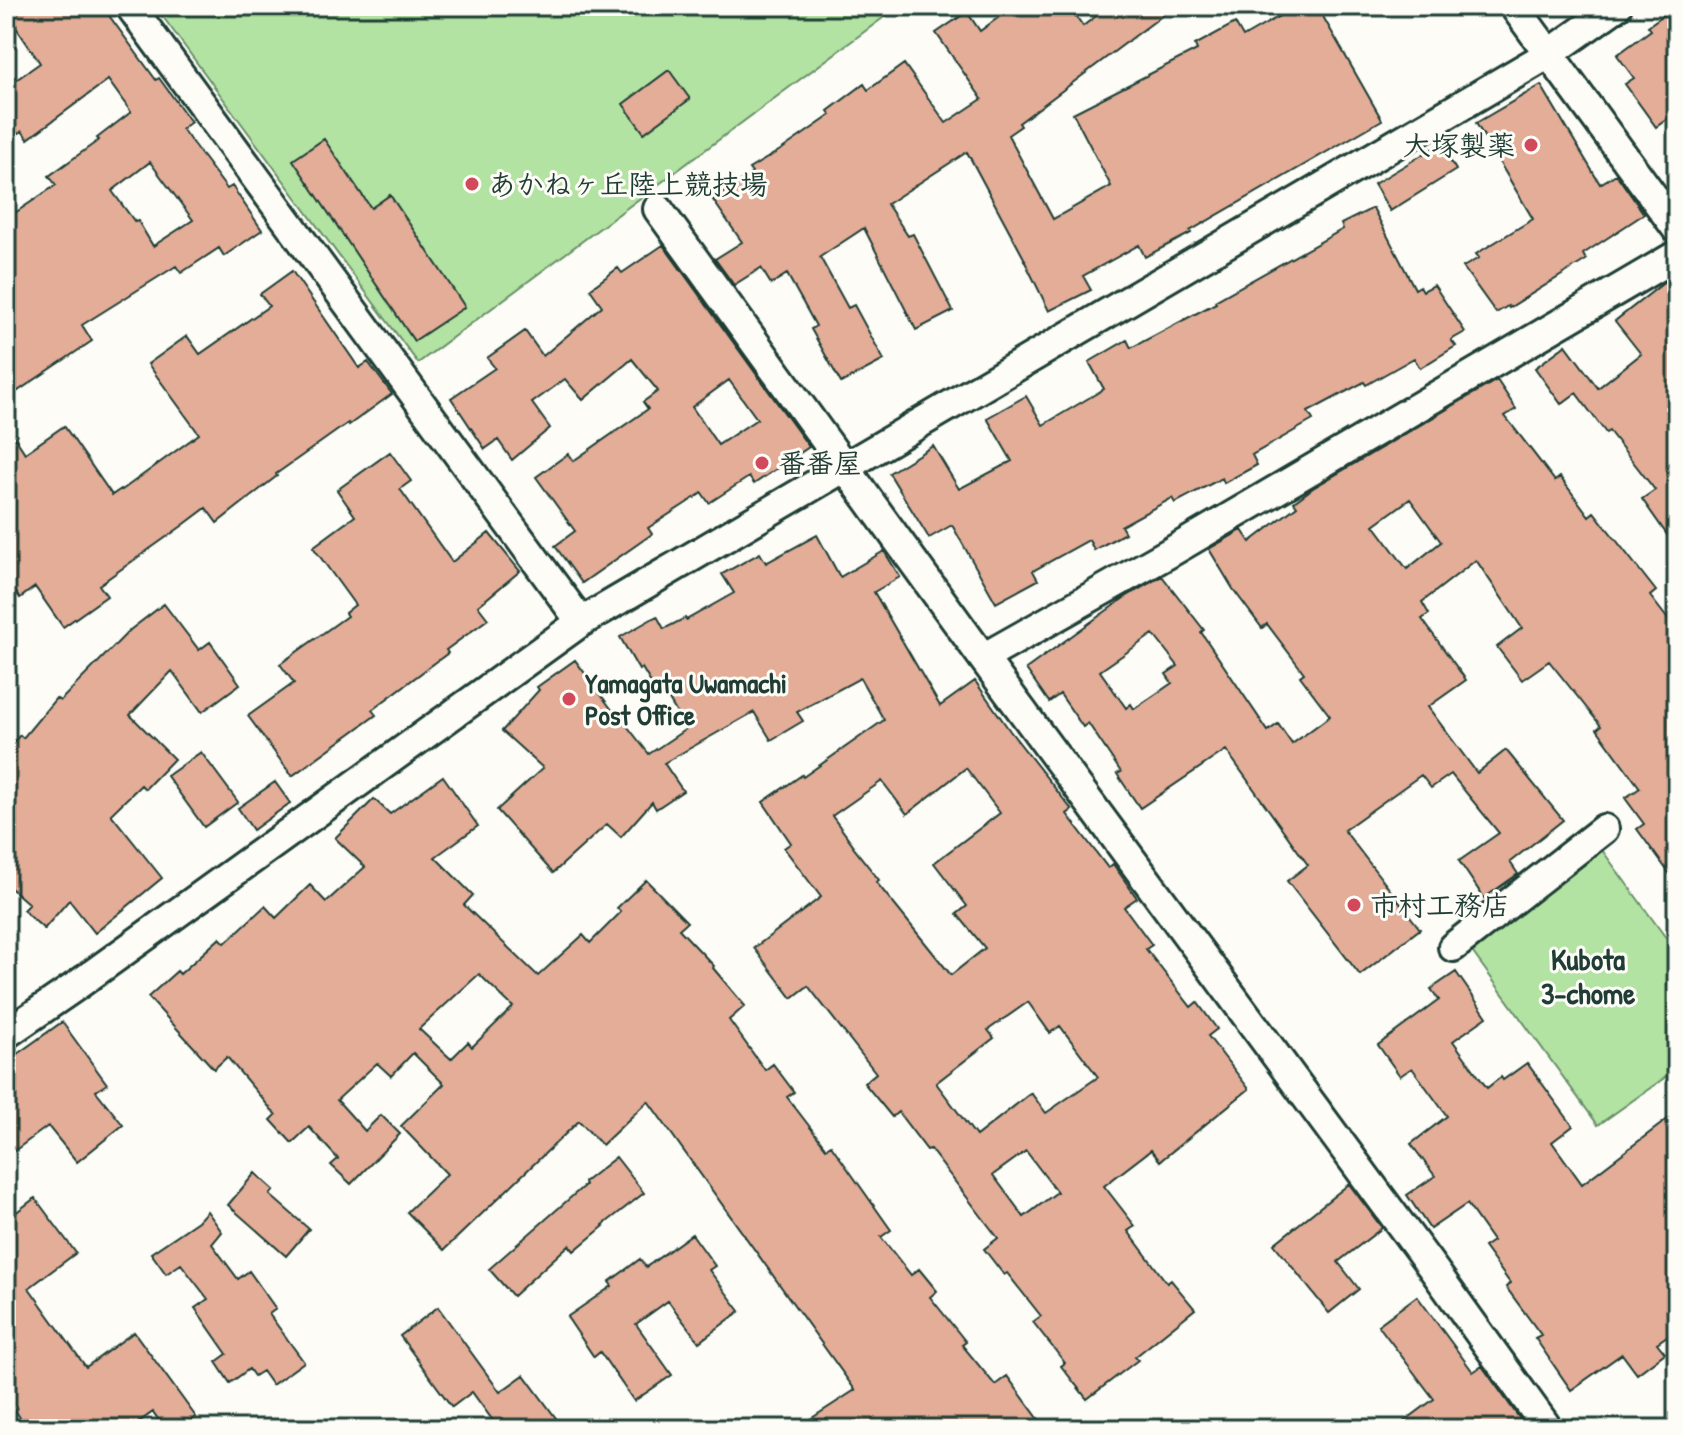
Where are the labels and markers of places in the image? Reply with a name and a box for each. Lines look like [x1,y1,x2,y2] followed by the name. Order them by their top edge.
[1403,126,1515,164] place label: 大塚製薬
[1522,136,1540,154] marker: 大塚製薬
[488,165,768,203] place label: あかねヶ丘陸上競技場
[463,175,481,193] marker: あかねヶ丘陸上競技場
[778,444,862,482] place label: 番番屋
[753,454,771,472] marker: 番番屋
[585,664,787,734] place label: Yamagata Uwamachi Post Office
[560,690,578,708] marker: Yamagata Uwamachi Post Office
[1370,886,1510,924] place label: 市村工務店
[1345,896,1363,914] marker: 市村工務店

